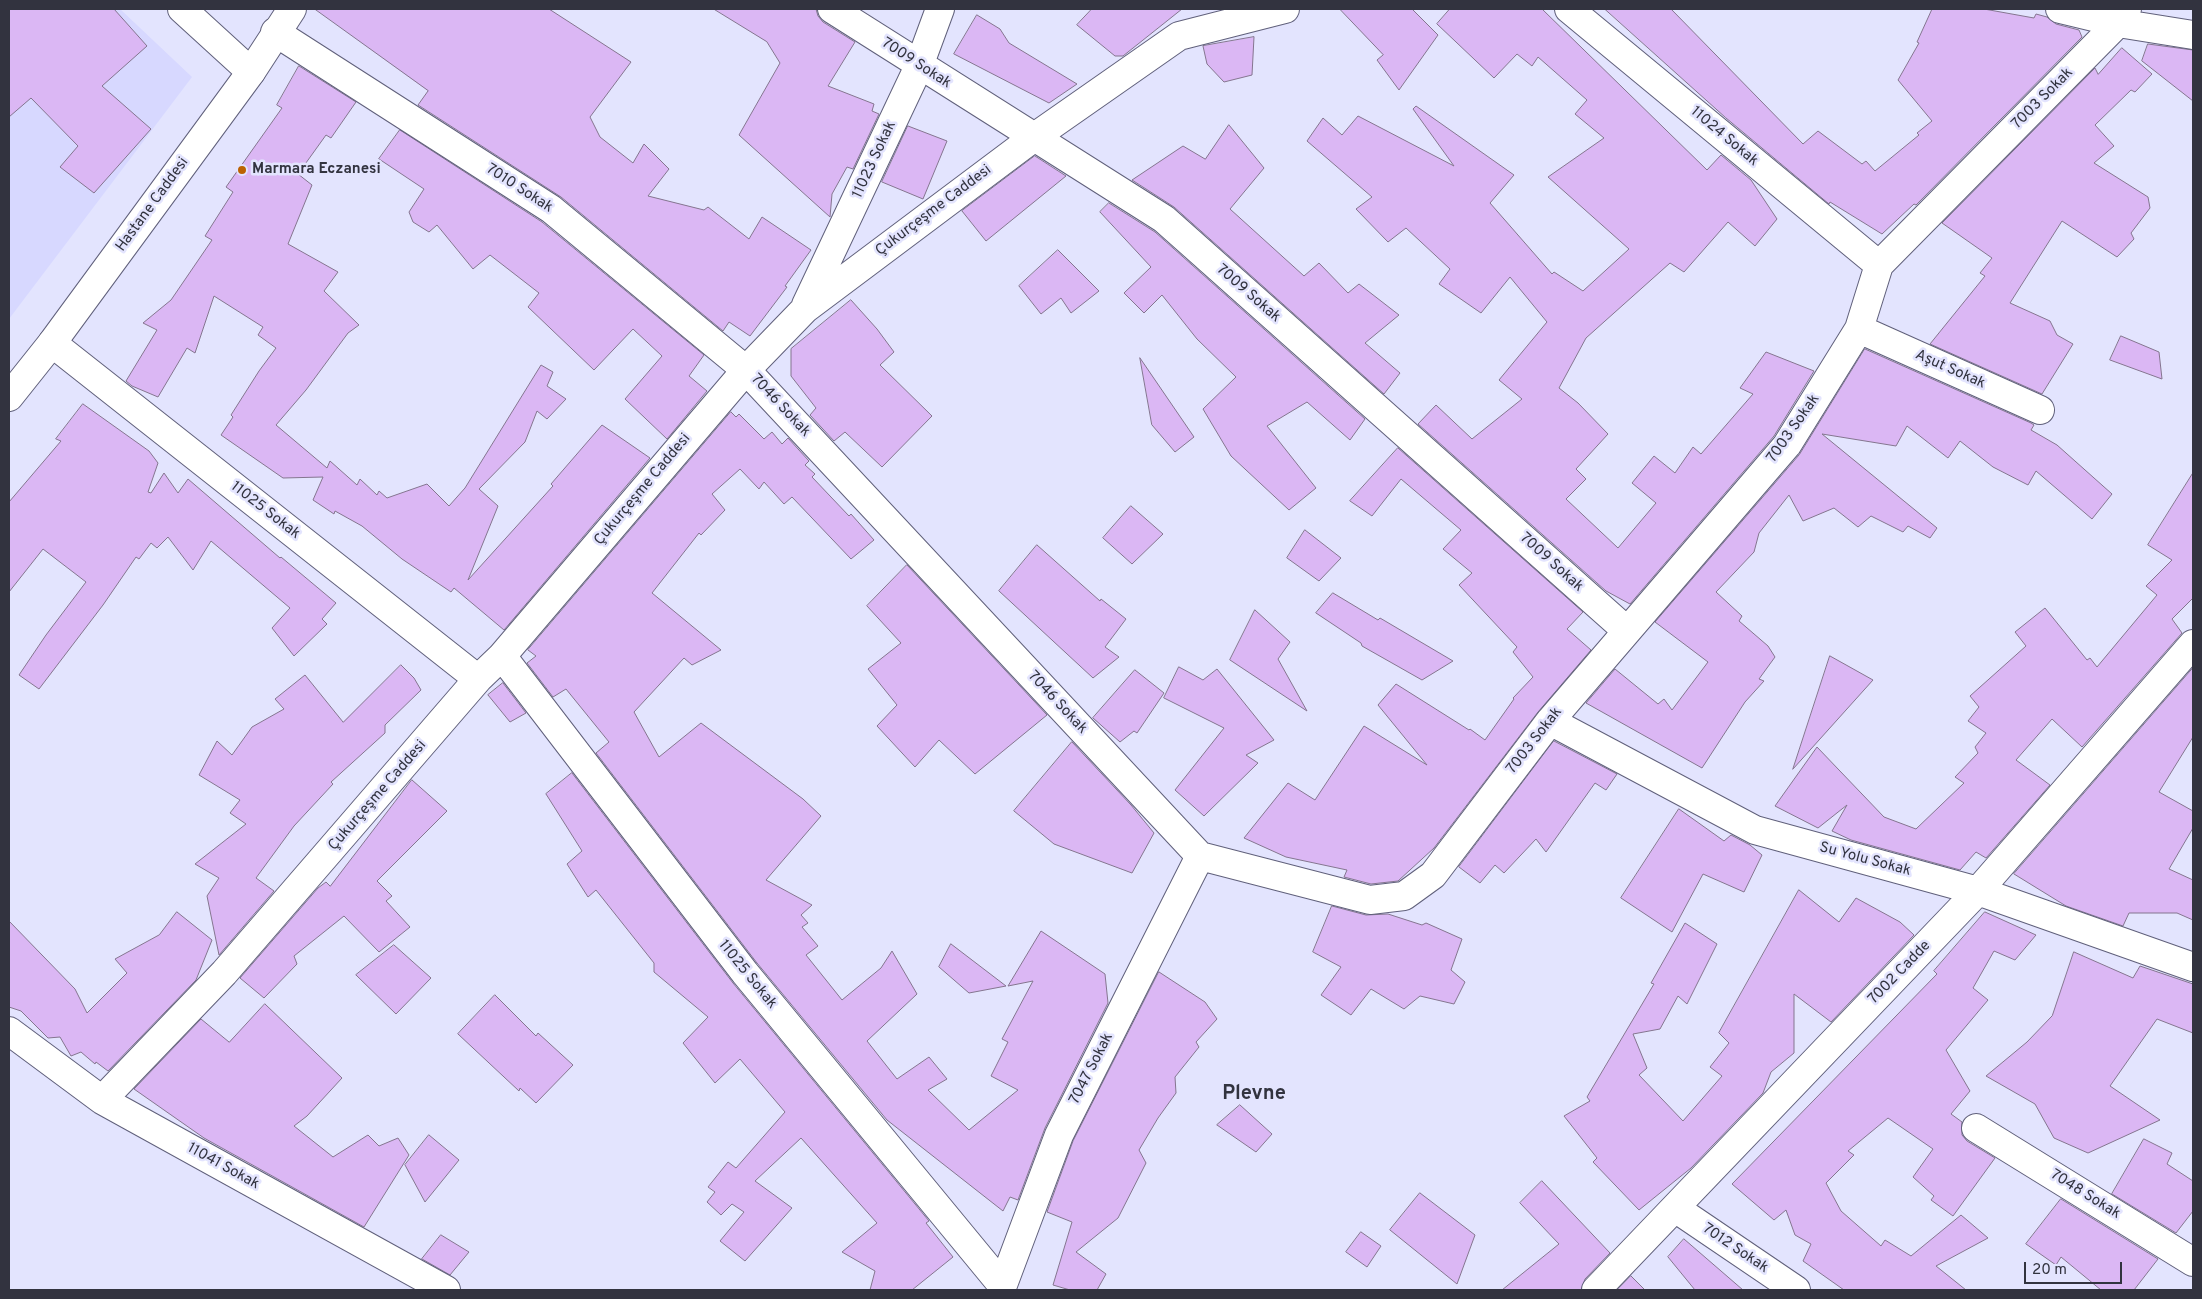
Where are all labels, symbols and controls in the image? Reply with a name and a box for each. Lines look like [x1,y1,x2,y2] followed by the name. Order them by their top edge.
[878,35,954,93] street label: 7009 Sokak
[2008,64,2078,134] street label: 7003 Sokak
[1686,103,1762,171] street label: 11024 Sokak
[849,119,901,201] street label: 11023 Sokak
[113,154,193,256] street label: Hastane Caddesi
[252,161,381,179] place label: Marmara Eczanesi
[482,161,556,217] street label: 7010 Sokak
[873,162,995,260] street label: Çukurçeşme Caddesi
[236,164,248,176] marker: Marmara Eczanesi
[1212,261,1284,327] street label: 7009 Sokak
[1912,346,1988,394] street label: Aşut Sokak
[746,371,814,441] street label: 7046 Sokak
[1764,391,1824,467] street label: 7003 Sokak
[591,430,695,550] street label: Çukurçeşme Caddesi
[227,478,303,544] street label: 11025 Sokak
[1515,530,1587,596] street label: 7009 Sokak
[1023,668,1091,738] street label: 7046 Sokak
[1503,704,1567,778] street label: 7003 Sokak
[325,737,431,855] street label: Çukurçeşme Caddesi
[1817,839,1913,881] street label: Su Yolu Sokak
[714,937,780,1013] street label: 11025 Sokak
[1865,937,1935,1009] street label: 7002 Cadde
[1066,1030,1118,1108] street label: 7047 Sokak
[1222,1083,1286,1107] district label: Plevne
[184,1140,262,1194] street label: 11041 Sokak
[2047,1166,2123,1224] street label: 7048 Sokak
[1699,1220,1771,1278] street label: 7012 Sokak
[2027,1252,2124,1284] scale bar
[2032,1261,2067,1280] text: 20 m

